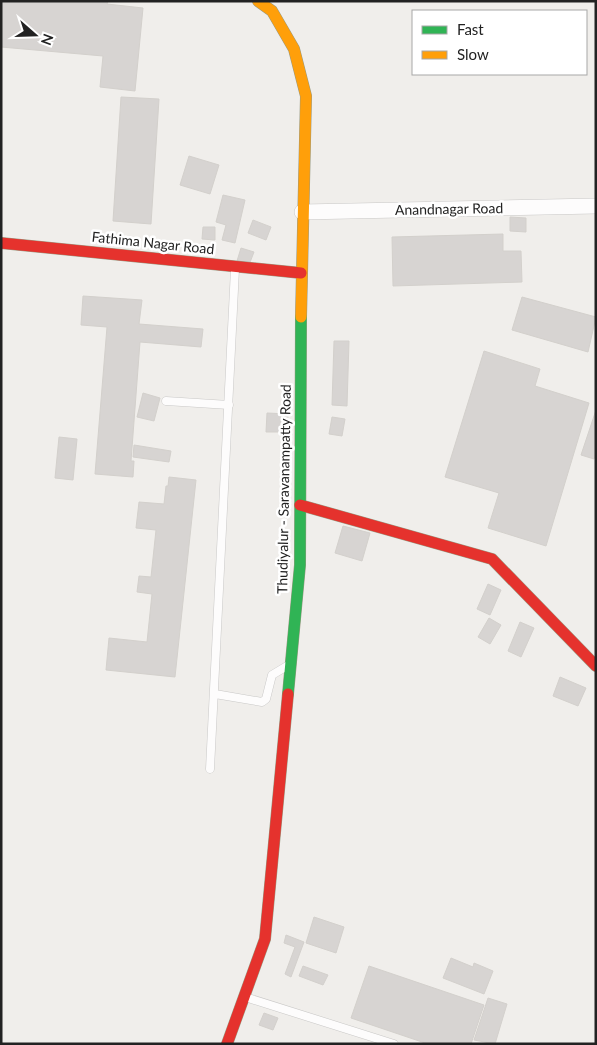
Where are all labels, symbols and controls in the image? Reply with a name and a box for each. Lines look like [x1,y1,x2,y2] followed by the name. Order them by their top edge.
[10,10,60,60] north arrow
[412,10,587,75] legend
[457,20,484,38] text: Fast
[38,32,58,48] text: N
[457,45,489,63] text: Slow
[395,199,503,218] street label: Anandnagar Road
[91,228,215,257] street label: Fathima Nagar Road
[273,384,294,594] street label: Thudiyalur - Saravanampatty Road

